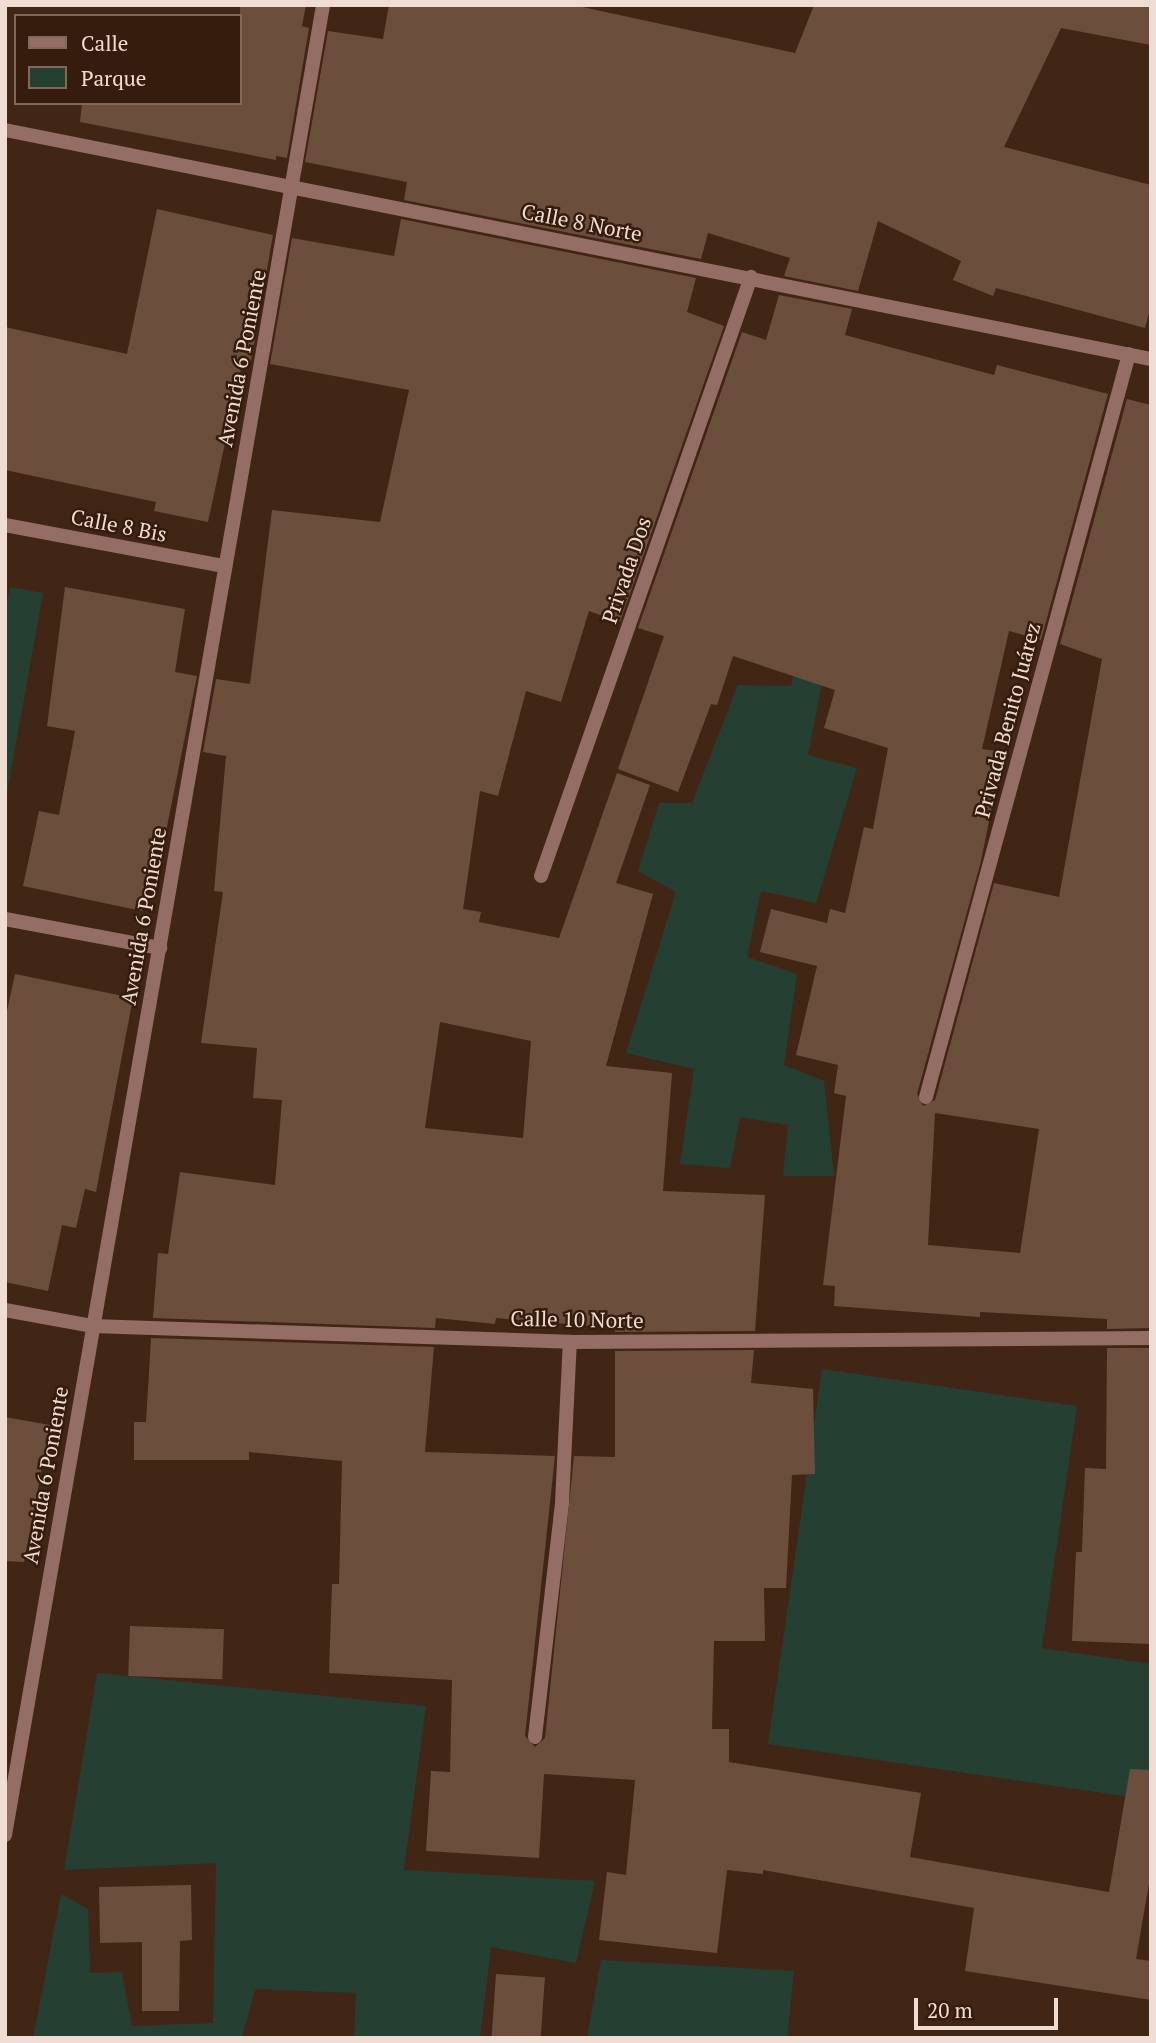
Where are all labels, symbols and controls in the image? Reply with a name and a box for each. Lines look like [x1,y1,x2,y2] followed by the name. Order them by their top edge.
[14,14,242,105] legend
[81,29,128,57] text: Calle
[81,64,146,92] text: Parque
[520,198,644,246] street label: Calle 8 Norte
[211,267,271,449] street label: Avenida 6 Poniente
[69,503,169,547] street label: Calle 8 Bis
[596,513,656,627] street label: Privada Dos
[969,620,1045,820] street label: Privada Benito Juárez
[115,825,171,1007] street label: Avenida 6 Poniente
[510,1305,644,1333] street label: Calle 10 Norte
[17,1384,73,1566] street label: Avenida 6 Poniente
[918,1983,1062,2027] scale bar
[927,1996,973,2024] text: 20 m

